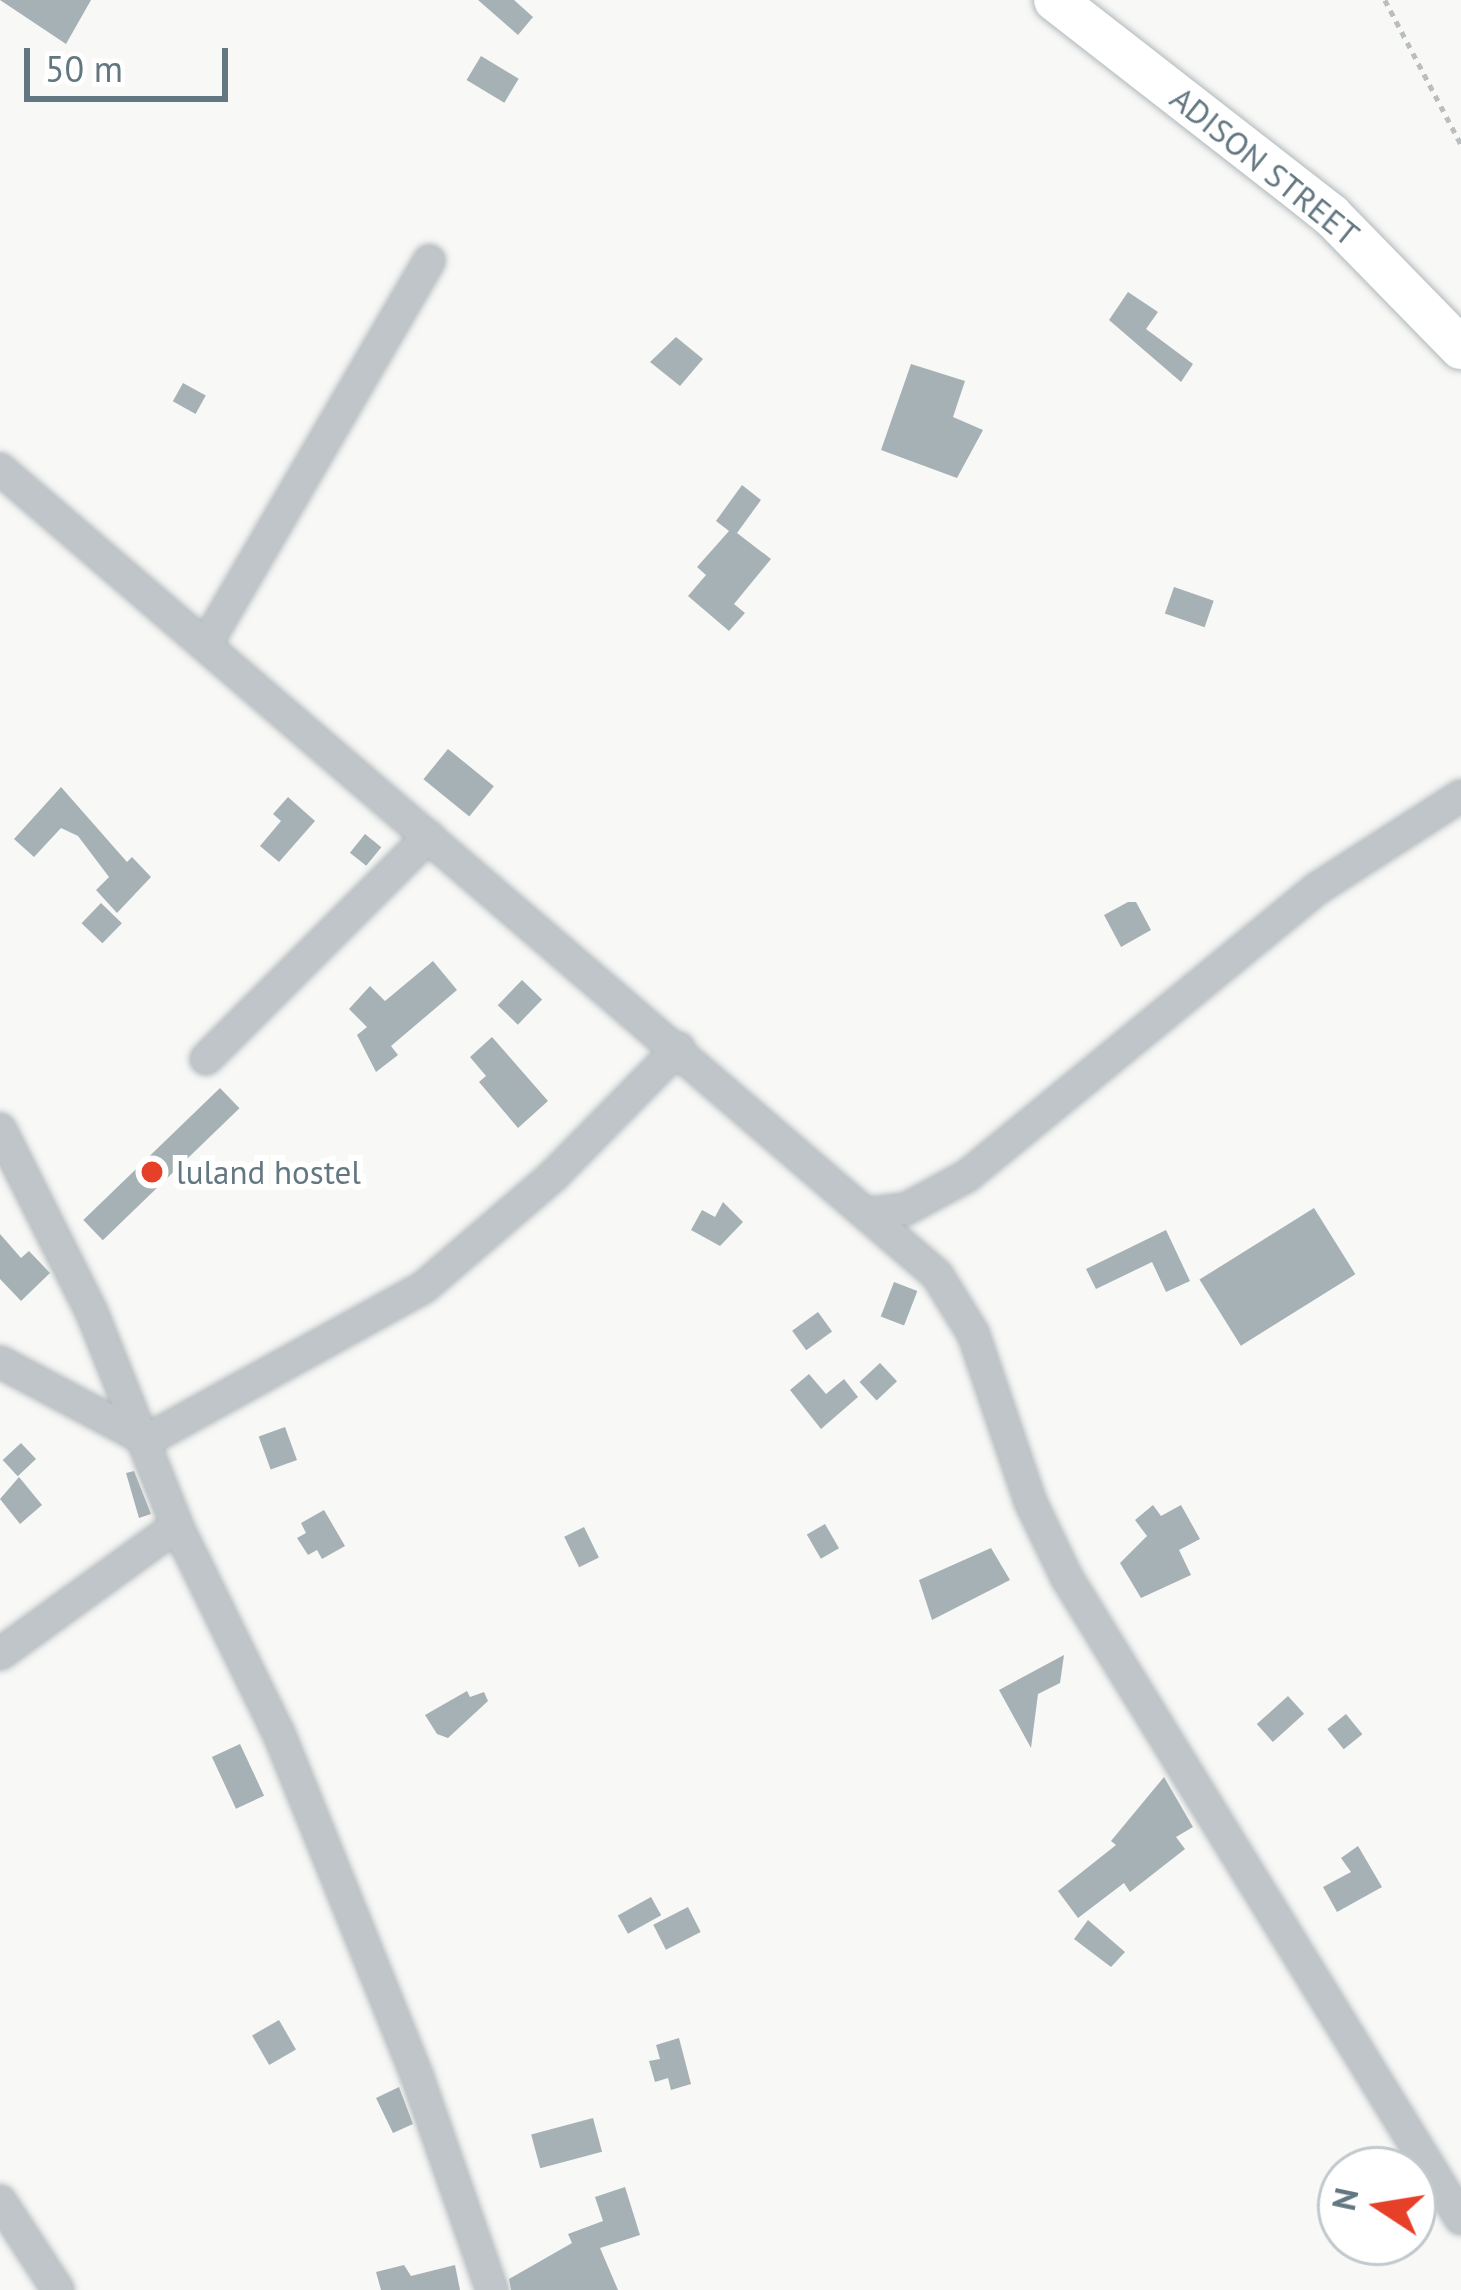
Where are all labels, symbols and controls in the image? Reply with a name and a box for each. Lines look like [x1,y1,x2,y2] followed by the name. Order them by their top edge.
[30,24,234,98] scale bar
[45,45,123,92] text: 50 m
[1163,78,1367,254] street label: ADISON STREET
[176,1152,361,1192] place label: luland hostel
[139,1159,165,1185] marker: luland hostel
[1317,2146,1437,2266] north arrow
[1321,2184,1368,2214] text: N

